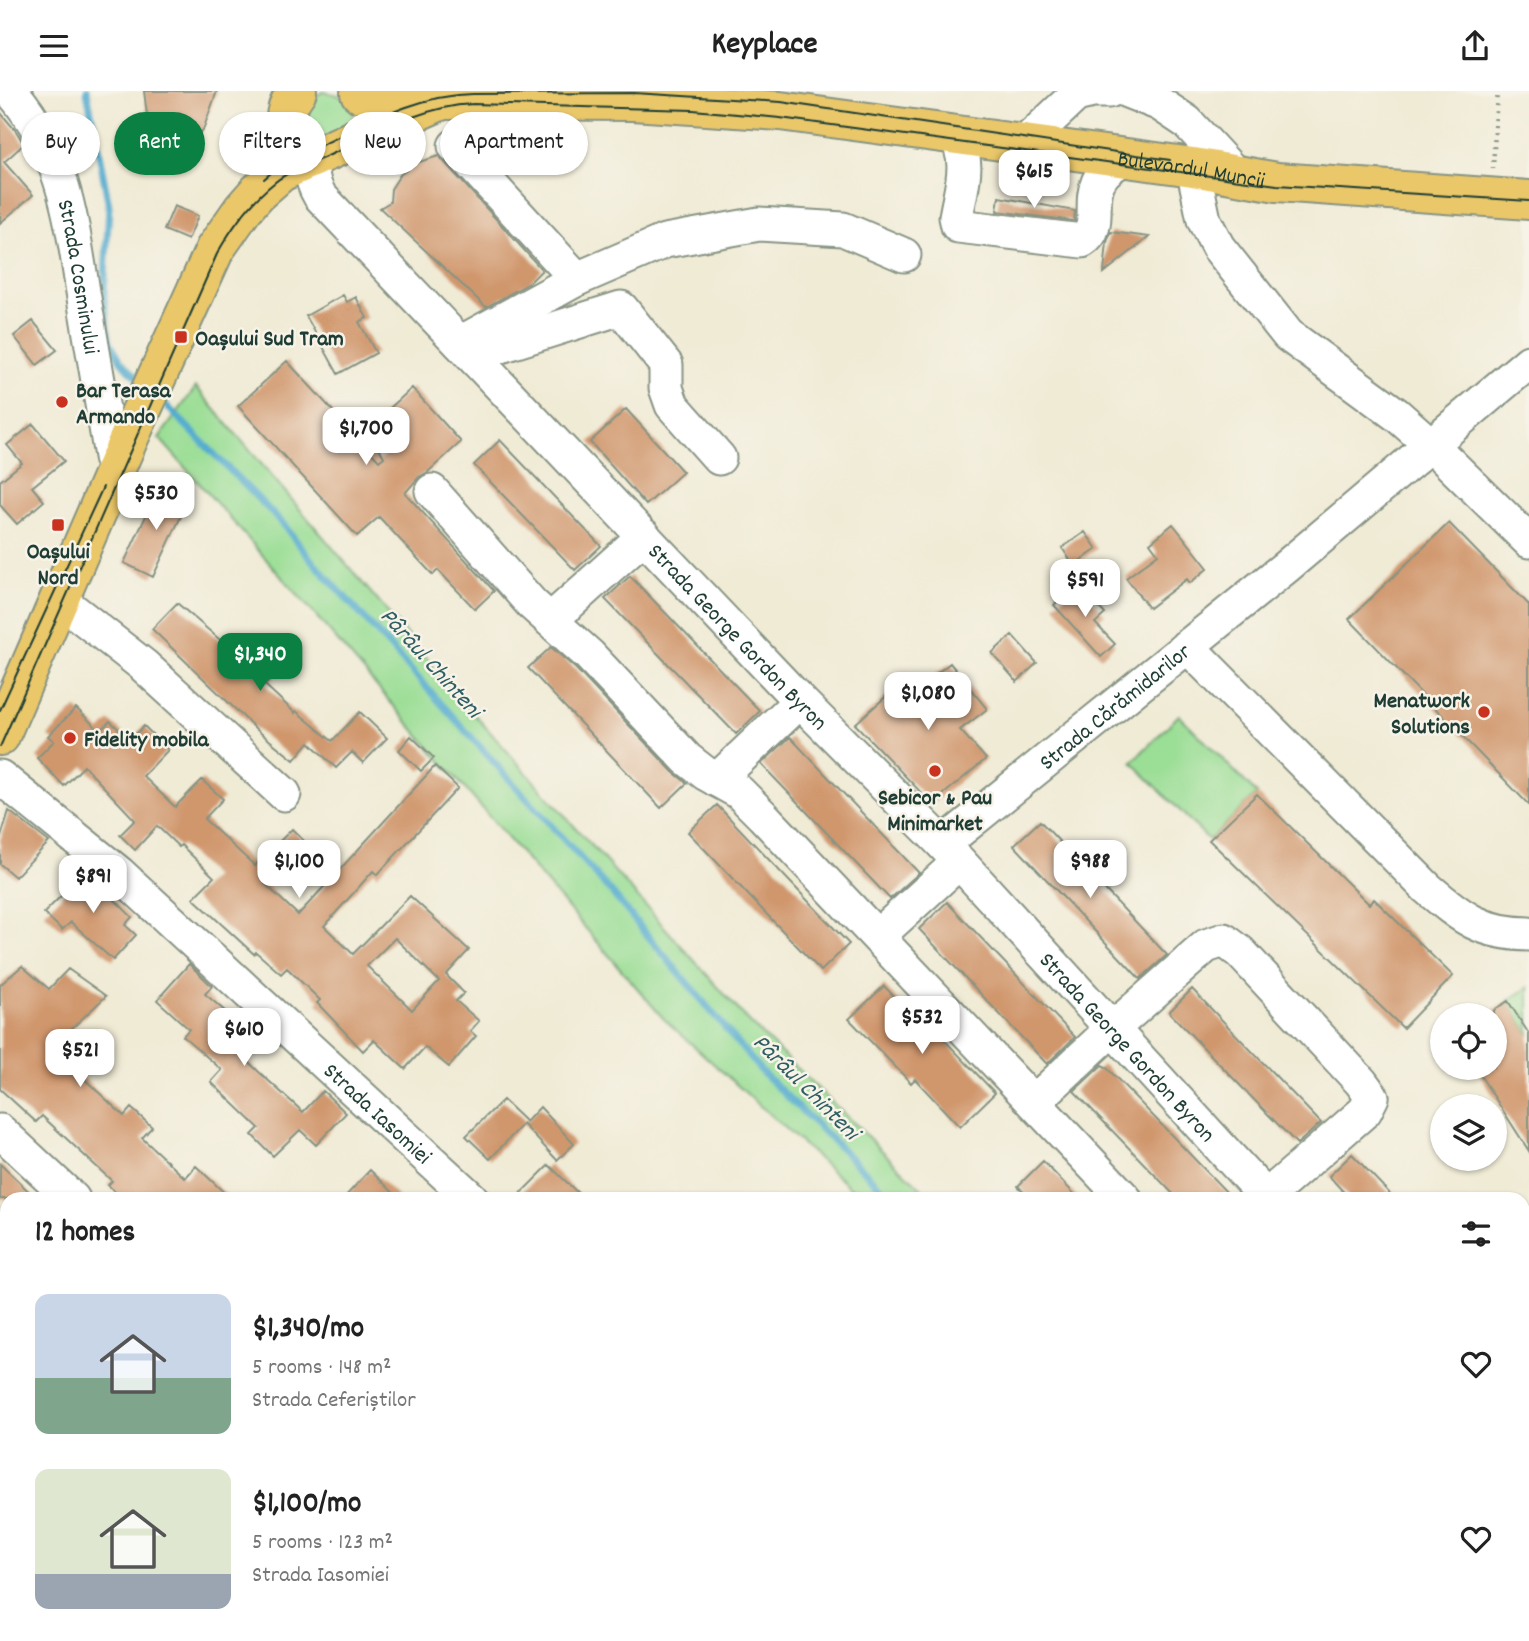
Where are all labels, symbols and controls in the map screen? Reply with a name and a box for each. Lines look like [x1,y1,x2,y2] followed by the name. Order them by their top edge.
[711,23,818,69] text: Keyplace
[35,27,73,65] icon: menu
[1456,27,1494,65] icon: share
[21,112,100,175] chip: Buy
[114,112,205,175] chip: Rent
[219,112,326,175] chip: Filters
[340,112,426,175] chip: New
[440,112,588,175] chip: Apartment
[1115,144,1267,200] street label: Bulevardul Muncii
[993,151,1075,210] pin: $615
[1015,156,1053,189] text: $615
[47,196,106,357] street label: Strada Cosminului
[195,324,344,357] place label: Oașului Sud Tram
[173,329,189,345] marker: Oașului Sud Tram
[76,376,172,435] place label: Bar Terasa Armando
[54,394,70,410] marker: Bar Terasa Armando
[309,407,423,467] pin: $1,700
[339,413,393,446] text: $1,700
[115,473,197,532] pin: $530
[133,478,179,511] text: $530
[50,517,66,533] marker: Oașului Nord
[26,537,90,596] place label: Oașului Nord
[638,537,834,740] street label: Strada George Gordon Byron
[1044,559,1126,619] pin: $591
[1066,565,1104,598] text: $591
[371,601,491,730] water label: Pârâul Chinteni
[203,633,317,693] pin: $1,340
[1033,637,1200,780] street label: Strada Cărămidarilor
[233,639,287,672] text: $1,340
[871,673,985,732] pin: $1,080
[900,678,956,711] text: $1,080
[1373,686,1471,745] place label: Menatwork Solutions
[1476,704,1492,720] marker: Menatwork Solutions
[84,725,210,758] place label: Fidelity mobila
[62,730,78,746] marker: Fidelity mobila
[927,763,943,779] marker: Sebicor & Pau Minimarket
[878,783,992,842] place label: Sebicor & Pau Minimarket
[242,841,356,900] pin: $1,100
[1049,841,1131,900] pin: $988
[273,846,325,879] text: $1,100
[1070,846,1110,879] text: $988
[52,855,134,915] pin: $891
[75,861,111,894] text: $891
[1030,946,1222,1151] street label: Strada George Gordon Byron
[881,997,963,1056] pin: $532
[901,1002,943,1035] text: $532
[1430,1003,1507,1171] map controls
[1430,1003,1507,1080] button: locate
[203,1009,285,1068] pin: $610
[224,1014,264,1047] text: $610
[744,1027,868,1152] water label: Pârâul Chinteni
[39,1030,121,1089] pin: $521
[61,1035,99,1068] text: $521
[314,1057,438,1174] street label: Strada Iasomiei
[1430,1094,1507,1171] button: layers
[35,1213,135,1256] text: 12 homes
[1457,1215,1495,1253] icon: filters
[252,1309,364,1352] text: $1,340/mo
[91,1322,175,1406] icon: home
[1457,1345,1495,1383] icon: heart
[252,1352,391,1385] text: 5 rooms · 148 m²
[252,1385,416,1418] text: Strada Ceferiștilor
[252,1484,361,1527] text: $1,100/mo
[91,1497,175,1581] icon: home
[1457,1520,1495,1558] icon: heart
[252,1527,393,1560] text: 5 rooms · 123 m²
[252,1560,389,1593] text: Strada Iasomiei

